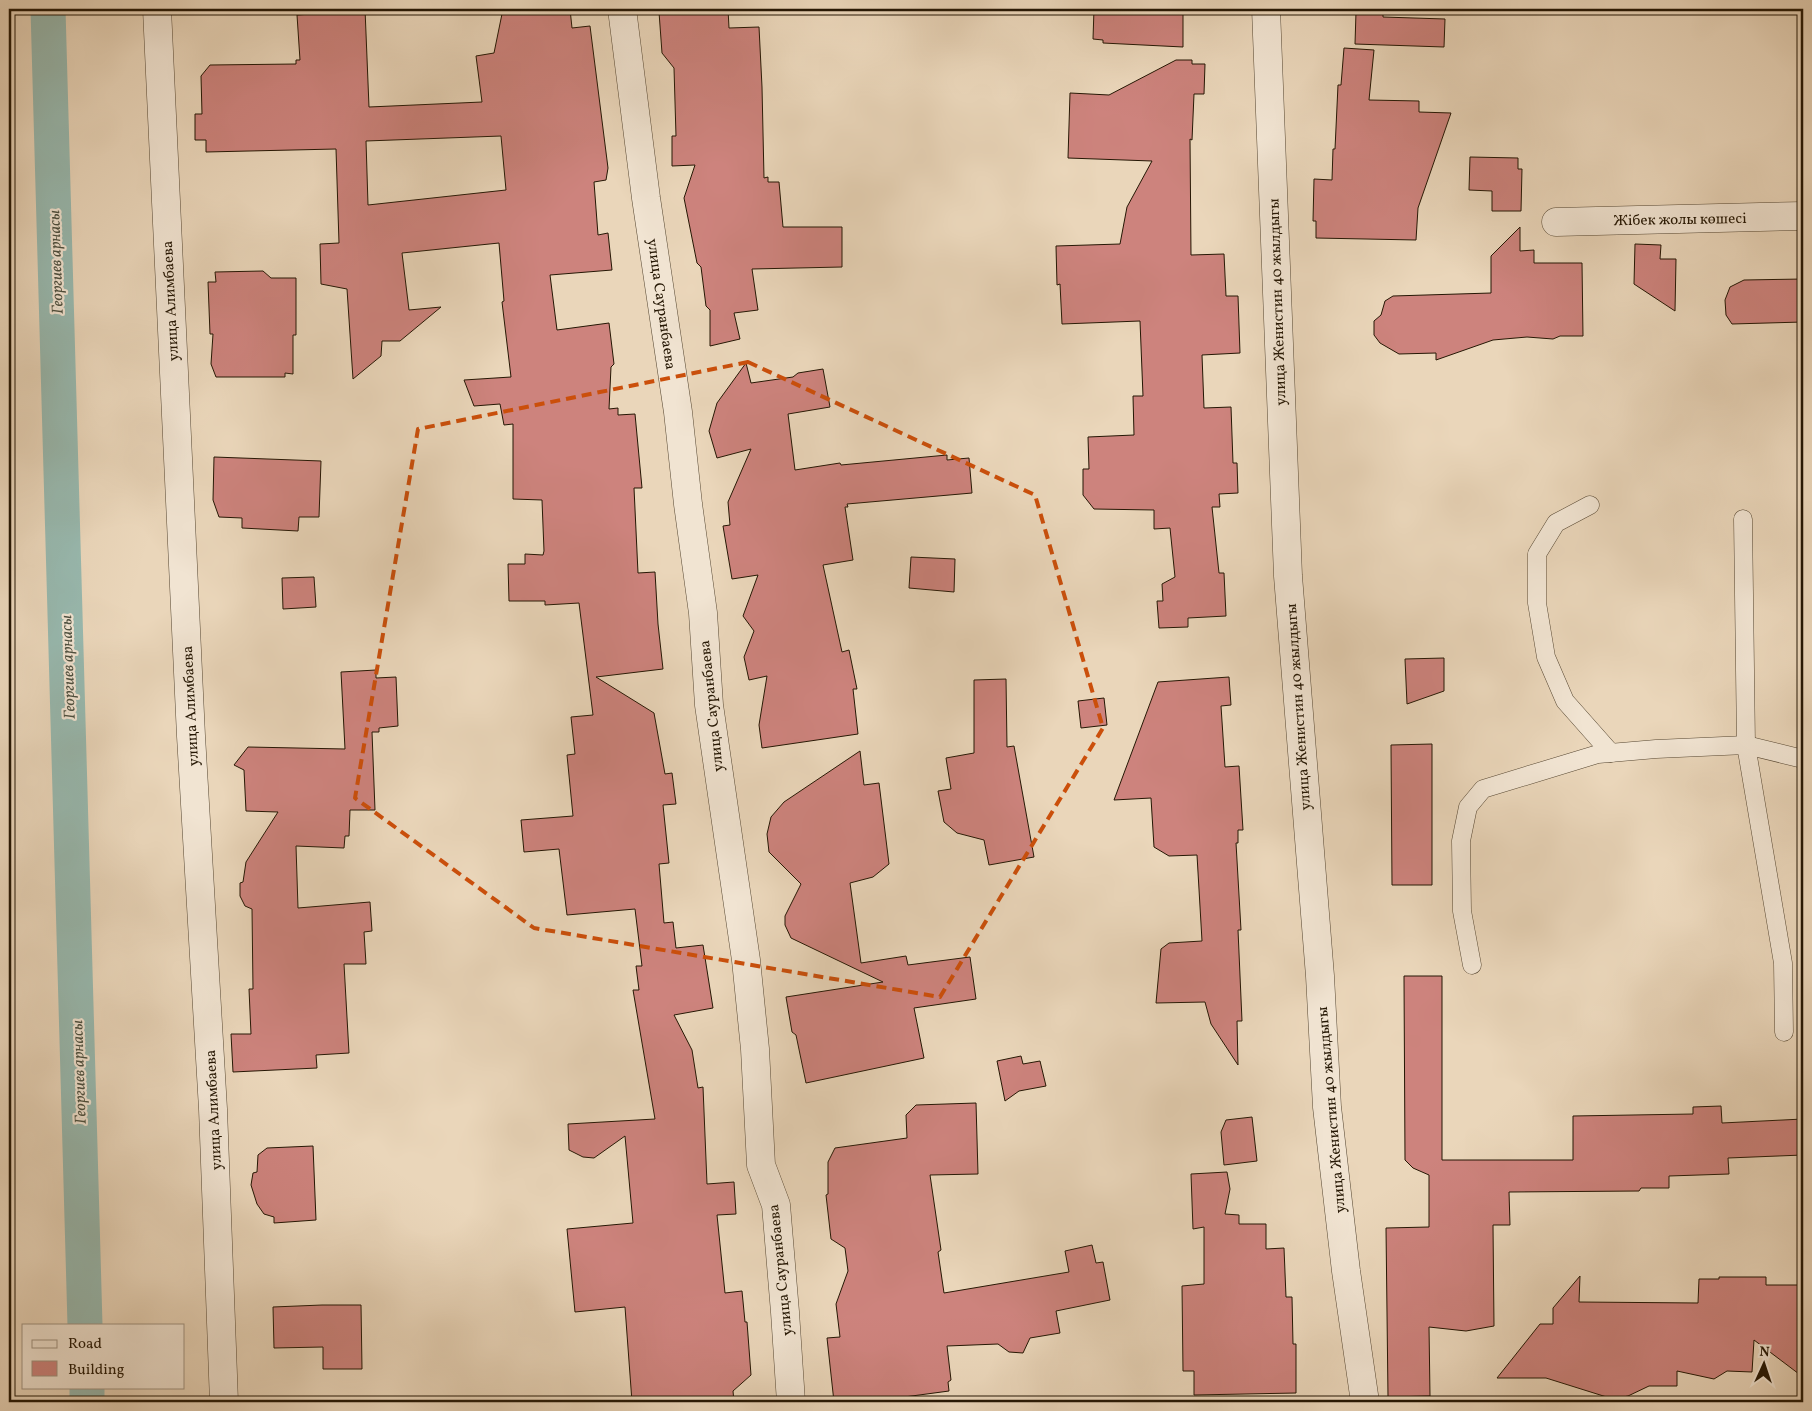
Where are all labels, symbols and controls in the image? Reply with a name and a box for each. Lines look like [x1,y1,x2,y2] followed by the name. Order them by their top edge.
[1264,198,1293,406] street label: улица Женистин 40 жылдыгы
[44,209,70,314] water label: Георгиев арнасы
[1613,209,1747,232] street label: Жібек жолы көшесі
[641,237,680,371] street label: улица Сауранбаева
[158,240,185,362] street label: улица Алимбаева
[1282,602,1317,811] street label: улица Женистин 40 жылдыгы
[56,614,82,719] water label: Георгиев арнасы
[695,639,730,773] street label: улица Сауранбаева
[178,645,205,767] street label: улица Алимбаева
[1313,1005,1352,1214] street label: улица Женистин 40 жылдыгы
[67,1019,93,1124] water label: Георгиев арнасы
[201,1049,228,1171] street label: улица Алимбаева
[764,1203,799,1337] street label: улица Сауранбаева
[22,1324,185,1388] legend
[68,1334,102,1355] text: Road
[1740,1338,1790,1388] north arrow
[1759,1343,1770,1362] text: N
[68,1360,125,1381] text: Building

